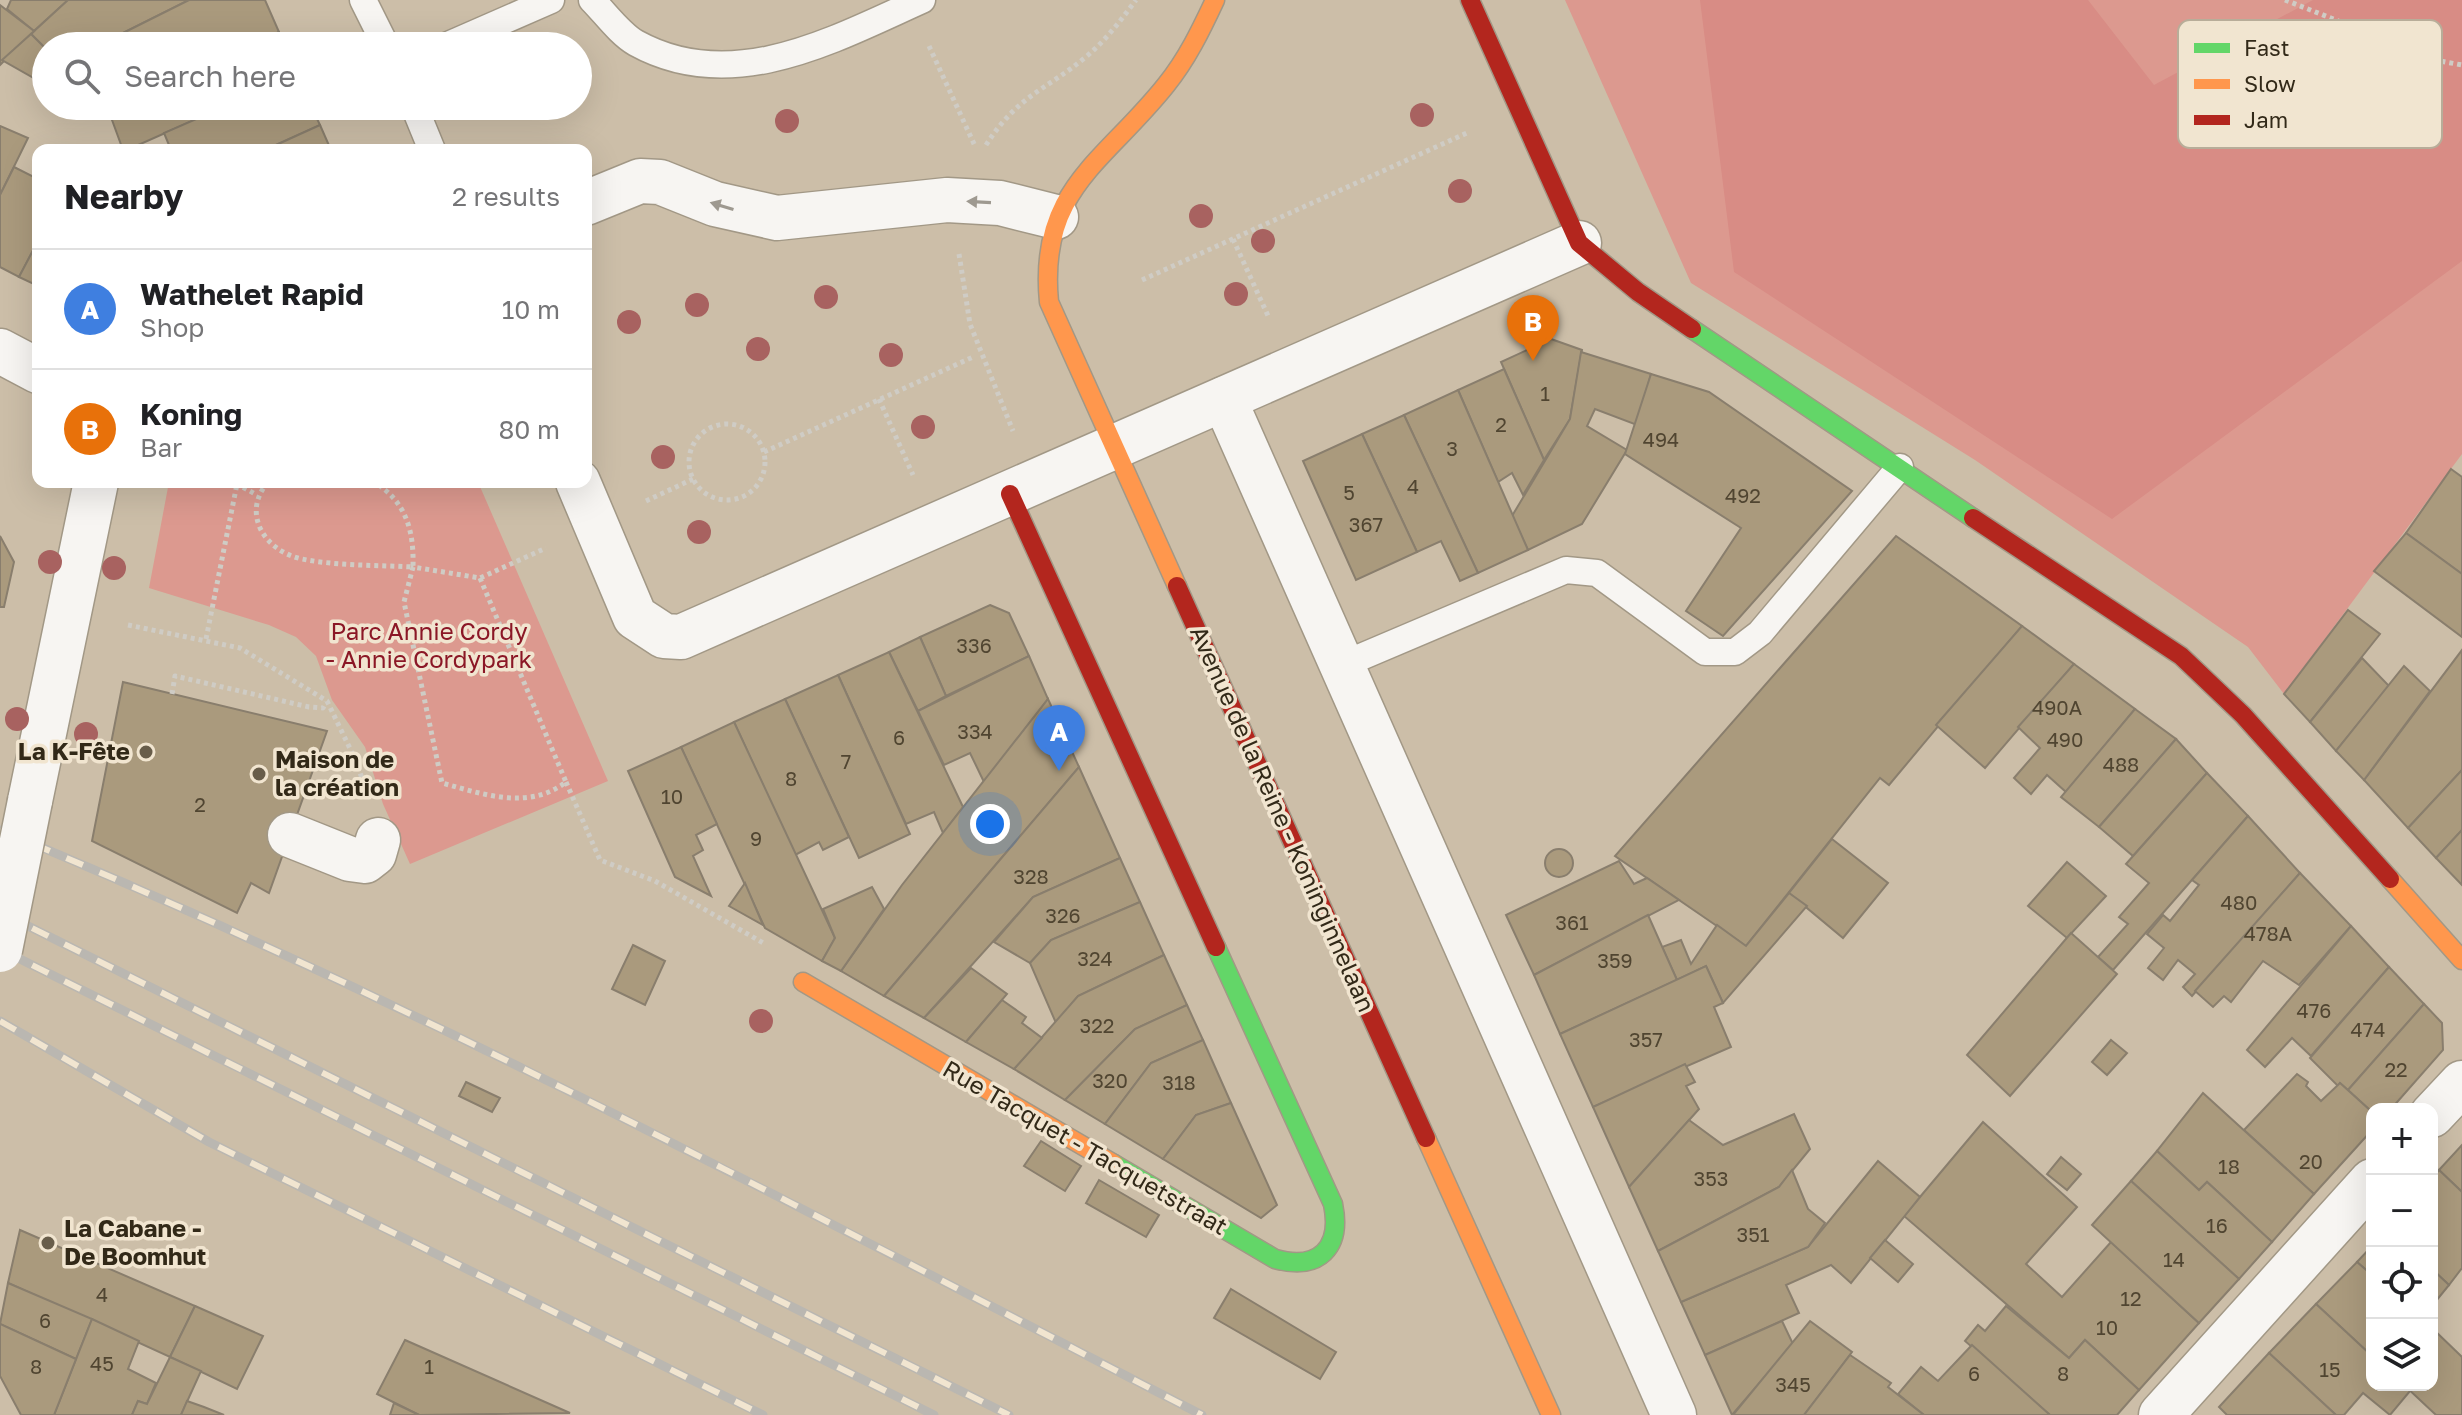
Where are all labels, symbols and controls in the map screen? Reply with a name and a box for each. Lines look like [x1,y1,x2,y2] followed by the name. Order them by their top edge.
[2178,20,2442,148] legend
[32,32,592,120] search box
[2244,34,2290,61] text: Fast
[60,54,104,98] icon: search
[124,58,296,94] text: Search here
[2244,70,2296,97] text: Slow
[2244,106,2288,133] text: Jam
[64,176,184,216] text: Nearby
[452,181,560,212] text: 2 results
[966,195,991,208] one-way arrow
[710,199,734,212] one-way arrow
[140,276,364,312] text: Wathelet Rapid
[81,294,99,325] text: A
[502,294,560,325] text: 10 m
[1507,295,1559,361] pin: B
[140,312,204,343] text: Shop
[1540,381,1550,405] house number: 1
[140,396,242,432] text: Koning
[1495,412,1507,436] house number: 2
[81,414,99,445] text: B
[499,414,560,445] text: 80 m
[1643,427,1679,451] house number: 494
[140,432,182,463] text: Bar
[1446,436,1458,460] house number: 3
[1407,474,1419,498] house number: 4
[1343,480,1355,504] house number: 5
[1725,483,1761,507] house number: 492
[1349,512,1383,536] house number: 367
[326,616,532,673] park label: Parc Annie Cordy - Annie Cordypark
[1185,621,1382,1016] street label: Avenue de la Reine - Koninginnelaan
[956,633,992,657] house number: 336
[2032,695,2082,719] house number: 490A
[1033,705,1085,771] pin: A
[957,719,993,743] house number: 334
[893,725,905,749] house number: 6
[2047,727,2083,751] house number: 490
[18,736,130,765] place label: La K-Fête
[137,743,155,761] marker: La K-Fête
[275,744,399,801] place label: Maison de la création
[841,749,851,773] house number: 7
[2103,752,2139,776] house number: 488
[250,765,268,783] marker: Maison de la création
[785,766,797,790] house number: 8
[661,784,683,808] house number: 10
[194,792,206,816] house number: 2
[970,804,1010,844] your location
[750,826,762,850] house number: 9
[1013,864,1049,888] house number: 328
[2221,890,2257,914] house number: 480
[1045,903,1081,927] house number: 326
[1555,910,1589,934] house number: 361
[2244,921,2292,945] house number: 478A
[1077,946,1113,970] house number: 324
[1597,948,1633,972] house number: 359
[2297,998,2331,1022] house number: 476
[1080,1013,1114,1037] house number: 322
[2351,1017,2386,1041] house number: 474
[1629,1027,1663,1051] house number: 357
[938,1053,1233,1240] street label: Rue Tacquet - Tacquetstraat
[2384,1057,2408,1081] house number: 22
[1092,1068,1128,1092] house number: 320
[1162,1070,1196,1094] house number: 318
[2366,1103,2438,1391] map controls
[2366,1103,2438,1175] button: +
[2299,1149,2323,1173] house number: 20
[2218,1154,2240,1178] house number: 18
[1694,1166,1729,1190] house number: 353
[2366,1175,2438,1247] button: −
[64,1213,206,1270] place label: La Cabane - De Boomhut
[2206,1213,2228,1237] house number: 16
[1737,1222,1770,1246] house number: 351
[39,1234,57,1252] marker: La Cabane - De Boomhut
[2163,1247,2185,1271] house number: 14
[2366,1247,2438,1319] button: locate
[96,1282,108,1306] house number: 4
[2120,1286,2142,1310] house number: 12
[39,1308,51,1332] house number: 6
[2096,1315,2118,1339] house number: 10
[2366,1319,2438,1391] button: layers
[90,1351,114,1375] house number: 45
[30,1354,42,1378] house number: 8
[424,1354,434,1378] house number: 1
[2319,1357,2341,1381] house number: 15
[1968,1361,1980,1385] house number: 6
[2057,1361,2069,1385] house number: 8
[1775,1372,1811,1396] house number: 345

